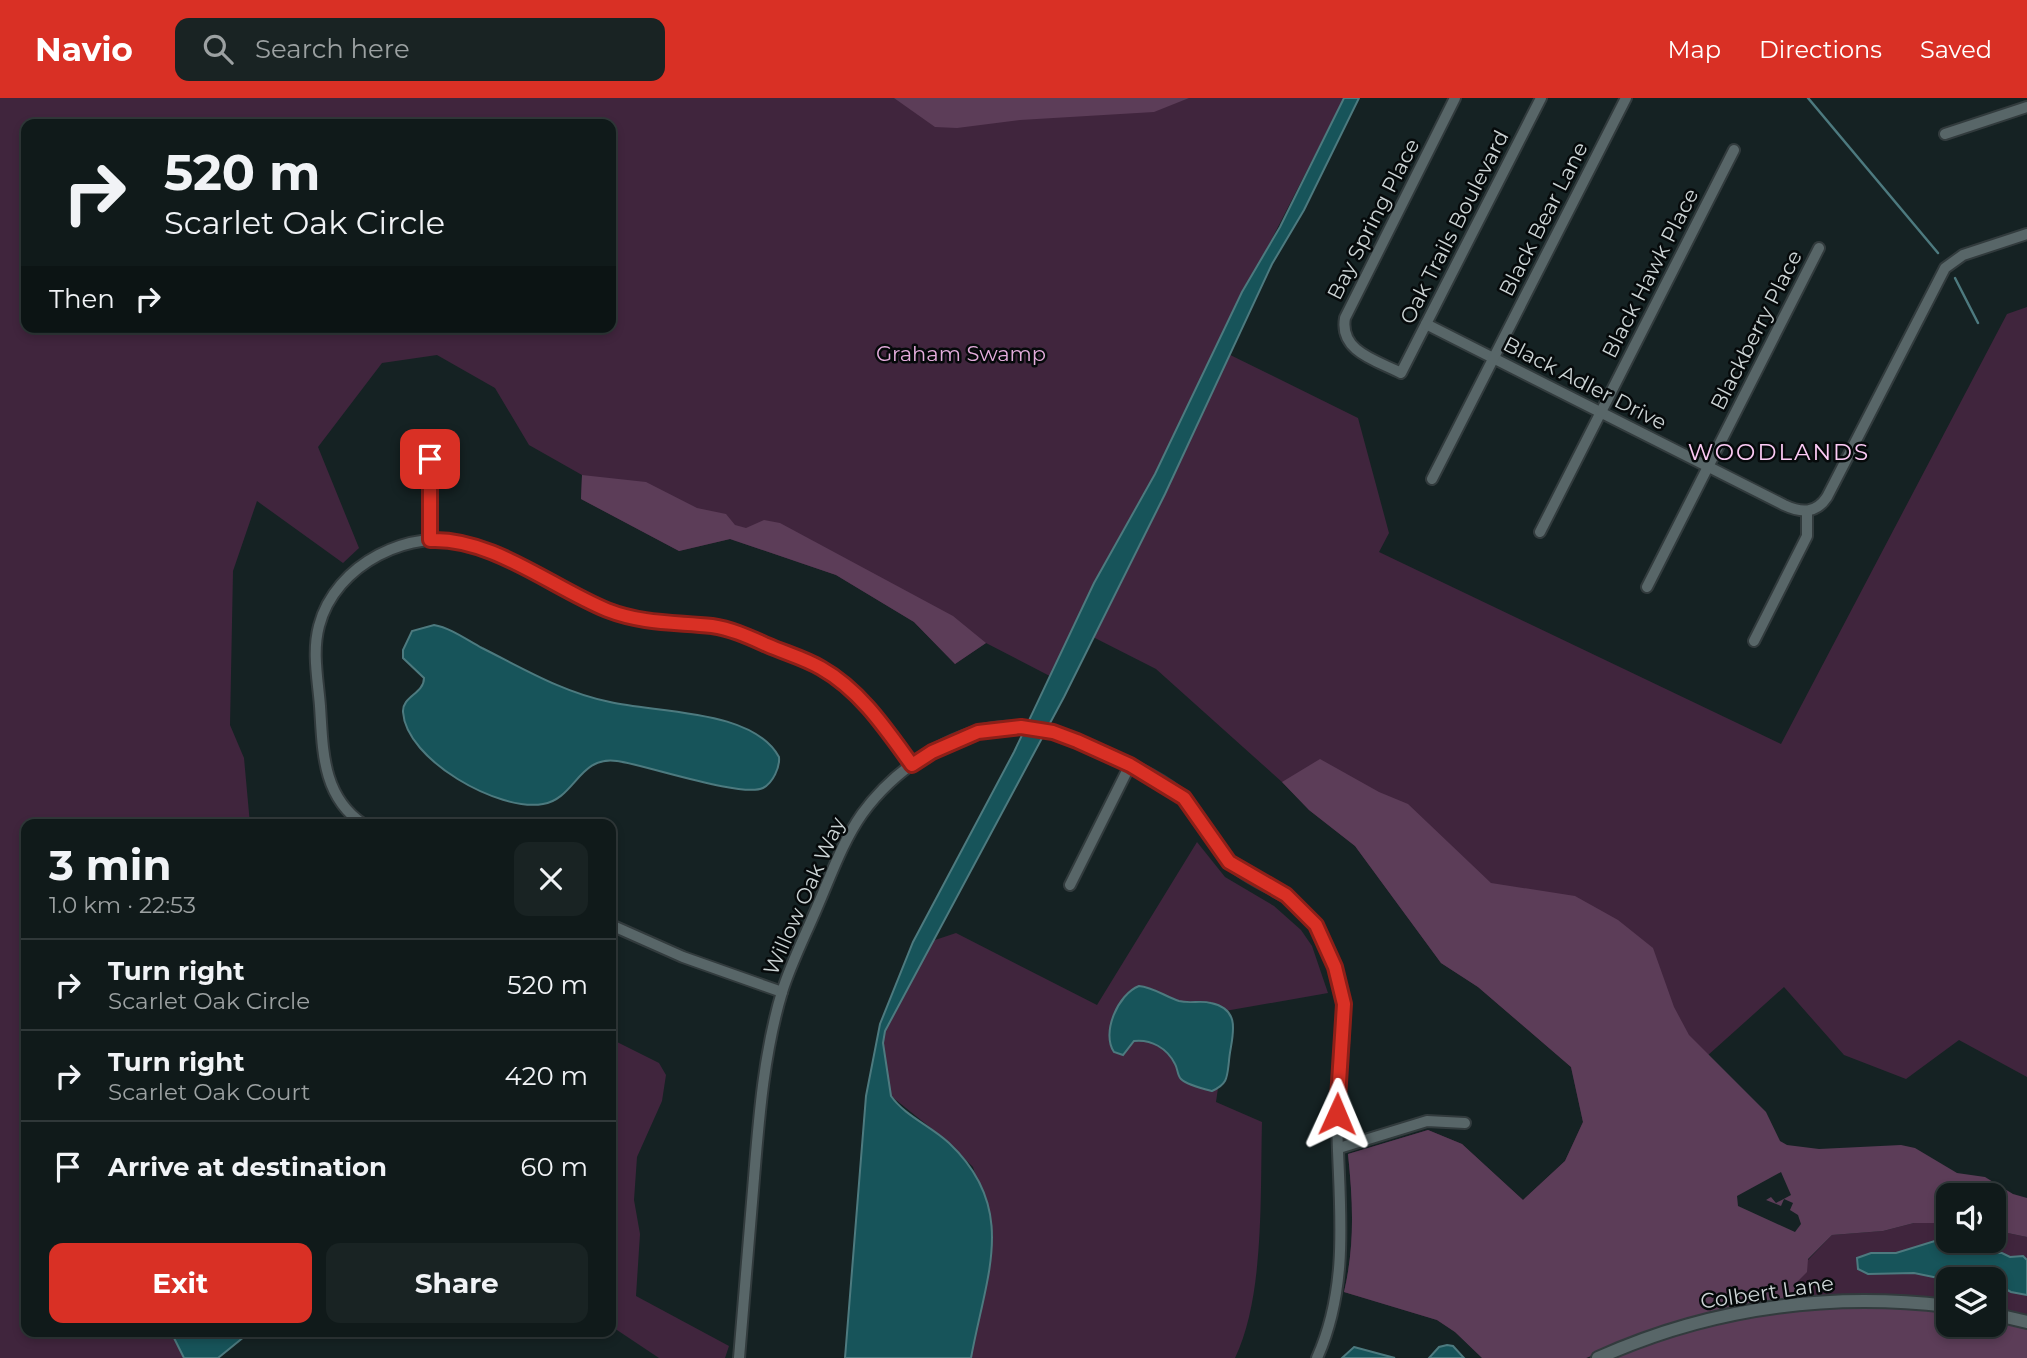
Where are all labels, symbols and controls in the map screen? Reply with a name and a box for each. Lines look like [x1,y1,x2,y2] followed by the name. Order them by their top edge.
[175,18,665,81] search box
[35,29,133,69] text: Navio
[199,30,237,68] icon: search
[255,33,410,65] text: Search here
[1668,35,1721,64] text: Map
[1759,35,1882,64] text: Directions
[1920,35,1992,64] text: Saved
[1394,126,1514,328] street label: Oak Trails Boulevard
[1322,134,1424,304] street label: Bay Spring Place
[1493,138,1593,300] street label: Black Bear Lane
[164,143,320,202] text: 520 m
[49,147,140,238] icon: right
[1596,184,1704,362] street label: Black Hawk Place
[164,203,445,242] text: Scarlet Oak Circle
[1705,246,1807,414] street label: Blackberry Place
[129,280,167,318] icon: right
[49,283,115,315] text: Then
[1499,331,1671,435] street label: Black Adler Drive
[876,341,1046,366] park label: Graham Swamp
[400,429,460,489] pin
[1688,438,1870,466] district label: WOODLANDS
[411,440,449,478] icon: arrive
[758,813,850,979] street label: Willow Oak Way
[49,839,171,891] text: 3 min
[514,842,588,916] button: close
[49,891,196,919] text: 1.0 km · 22:53
[108,955,244,987] text: Turn right
[49,966,87,1004] icon: right
[507,969,588,1001] text: 520 m
[108,987,310,1015] text: Scarlet Oak Circle
[108,1046,244,1078] text: Turn right
[49,1057,87,1095] icon: right
[505,1060,588,1092] text: 420 m
[1300,1077,1374,1151] position arrow
[108,1078,310,1106] text: Scarlet Oak Court
[49,1148,87,1186] icon: arrive
[108,1151,387,1183] text: Arrive at destination
[521,1151,588,1183] text: 60 m
[1936,1183,2006,1337] map controls
[1936,1183,2006,1253] button: sound
[49,1243,312,1323] button: Exit
[326,1243,588,1323] button: Share
[1936,1267,2006,1337] button: layers
[1699,1270,1835,1314] street label: Colbert Lane

